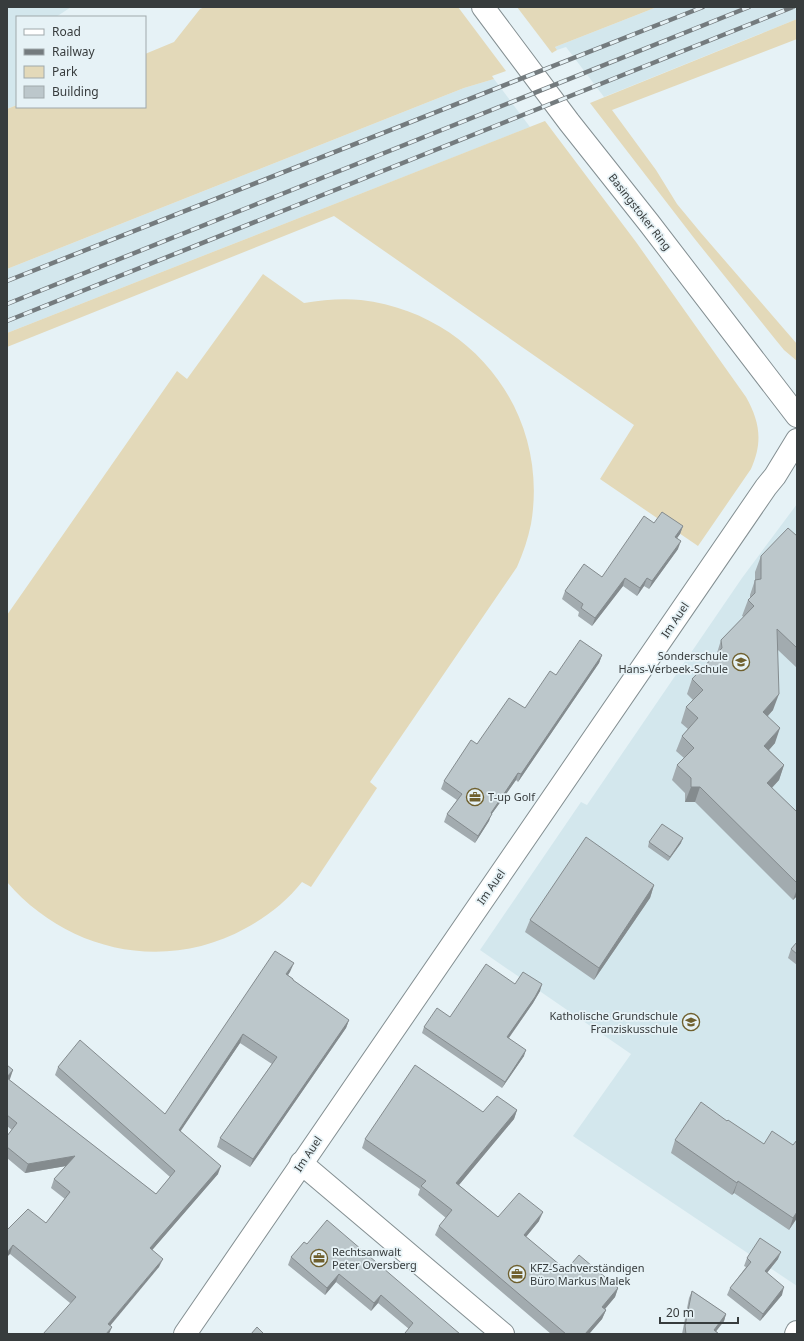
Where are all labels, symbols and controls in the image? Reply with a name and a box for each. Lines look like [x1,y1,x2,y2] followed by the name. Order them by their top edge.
[16,16,146,108] legend
[52,23,81,40] text: Road
[52,43,96,60] text: Railway
[52,63,78,80] text: Park
[52,83,99,100] text: Building
[606,170,675,253] street label: Basingstoker Ring
[657,599,692,640] street label: Im Auel
[618,648,728,676] place label: Sonderschule Hans-Verbeek-Schule
[731,652,751,672] school or university icon: Sonderschule Hans-Verbeek-Schule
[465,787,485,807] office icon: T-up Golf
[488,789,536,804] place label: T-up Golf
[473,866,508,907] street label: Im Auel
[549,1008,678,1036] place label: Katholische Grundschule Franziskusschule
[681,1012,701,1032] school or university icon: Katholische Grundschule Franziskusschule
[290,1133,325,1174] street label: Im Auel
[332,1244,417,1272] place label: Rechtsanwalt Peter Oversberg
[309,1248,329,1268] office icon: Rechtsanwalt Peter Oversberg
[530,1260,645,1288] place label: KFZ-Sachverständigen Büro Markus Malek
[507,1264,527,1284] office icon: KFZ-Sachverständigen Büro Markus Malek
[660,1299,738,1325] scale bar
[666,1304,694,1321] text: 20 m

